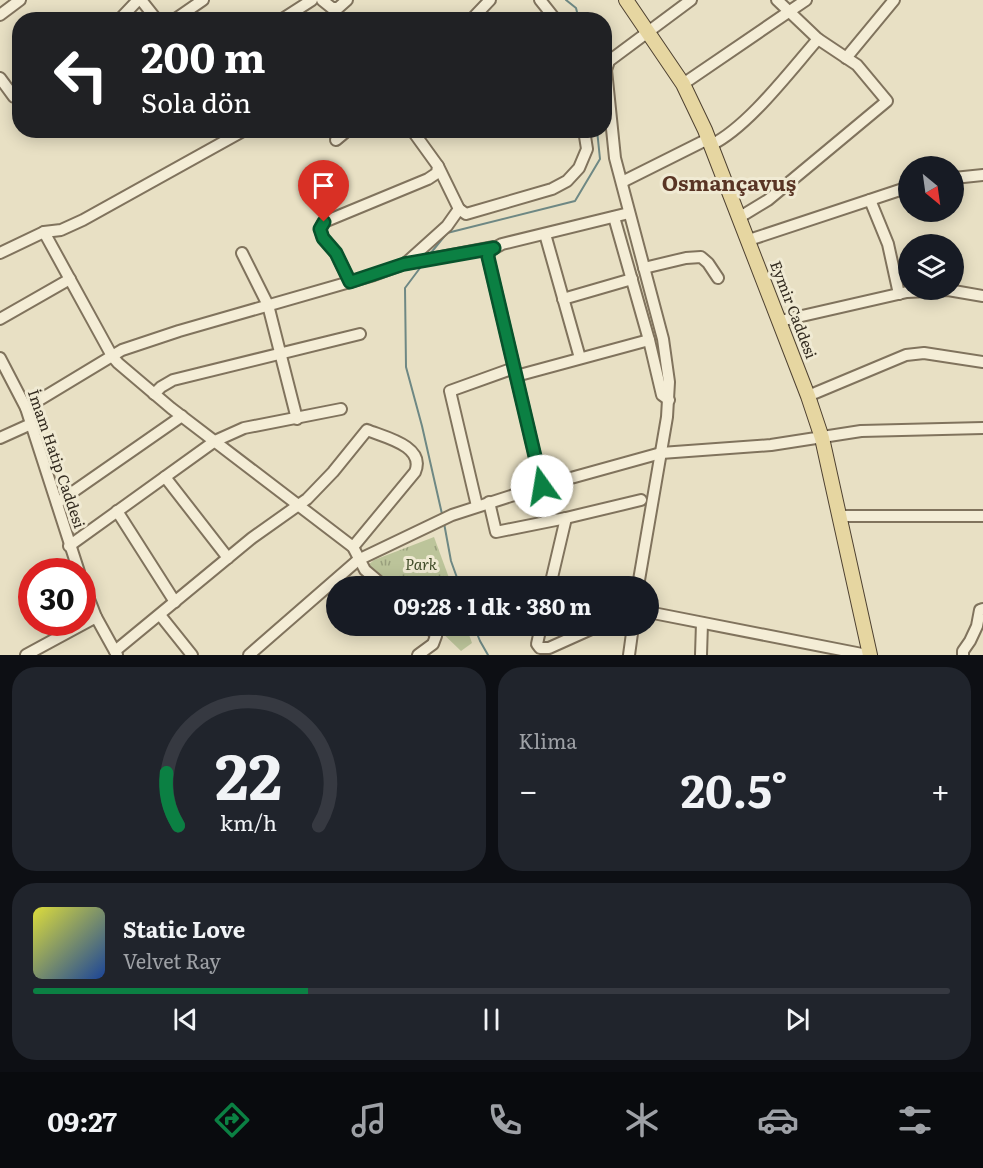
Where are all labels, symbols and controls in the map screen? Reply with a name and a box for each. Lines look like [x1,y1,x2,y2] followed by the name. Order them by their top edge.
[141,24,266,86] text: 200 m
[42,36,120,114] icon: left
[141,81,251,121] text: Sola dön
[898,156,964,222] north arrow
[898,156,964,300] map controls
[298,160,349,222] pin
[662,166,796,197] district label: Osmançavuş
[307,169,340,202] icon: arrive
[898,234,964,300] button: layers
[765,257,824,362] street label: Eymir Caddesi
[23,386,92,531] street label: İmam Hatip Caddesi
[510,454,574,518] position arrow
[405,552,438,575] park label: Park
[18,558,96,636] speed limit sign: 30
[393,589,592,622] text: 09:28 · 1 dk · 380 m
[519,725,577,755] text: Klima
[215,727,282,819] text: 22
[681,755,788,822] text: 20.5°
[519,764,538,813] text: −
[931,764,950,813] text: +
[220,806,277,838] text: km/h
[123,912,245,945] text: Static Love
[123,945,221,975] text: Velvet Ray
[169,1003,202,1036] icon: previous
[475,1003,508,1036] icon: pause
[781,1003,814,1036] icon: next
[211,1099,253,1141] icon: directions
[348,1099,390,1141] icon: music
[484,1099,526,1141] icon: phone
[621,1099,663,1141] icon: climate
[757,1099,799,1141] icon: car
[894,1099,936,1141] icon: filters
[47,1100,117,1140] text: 09:27

